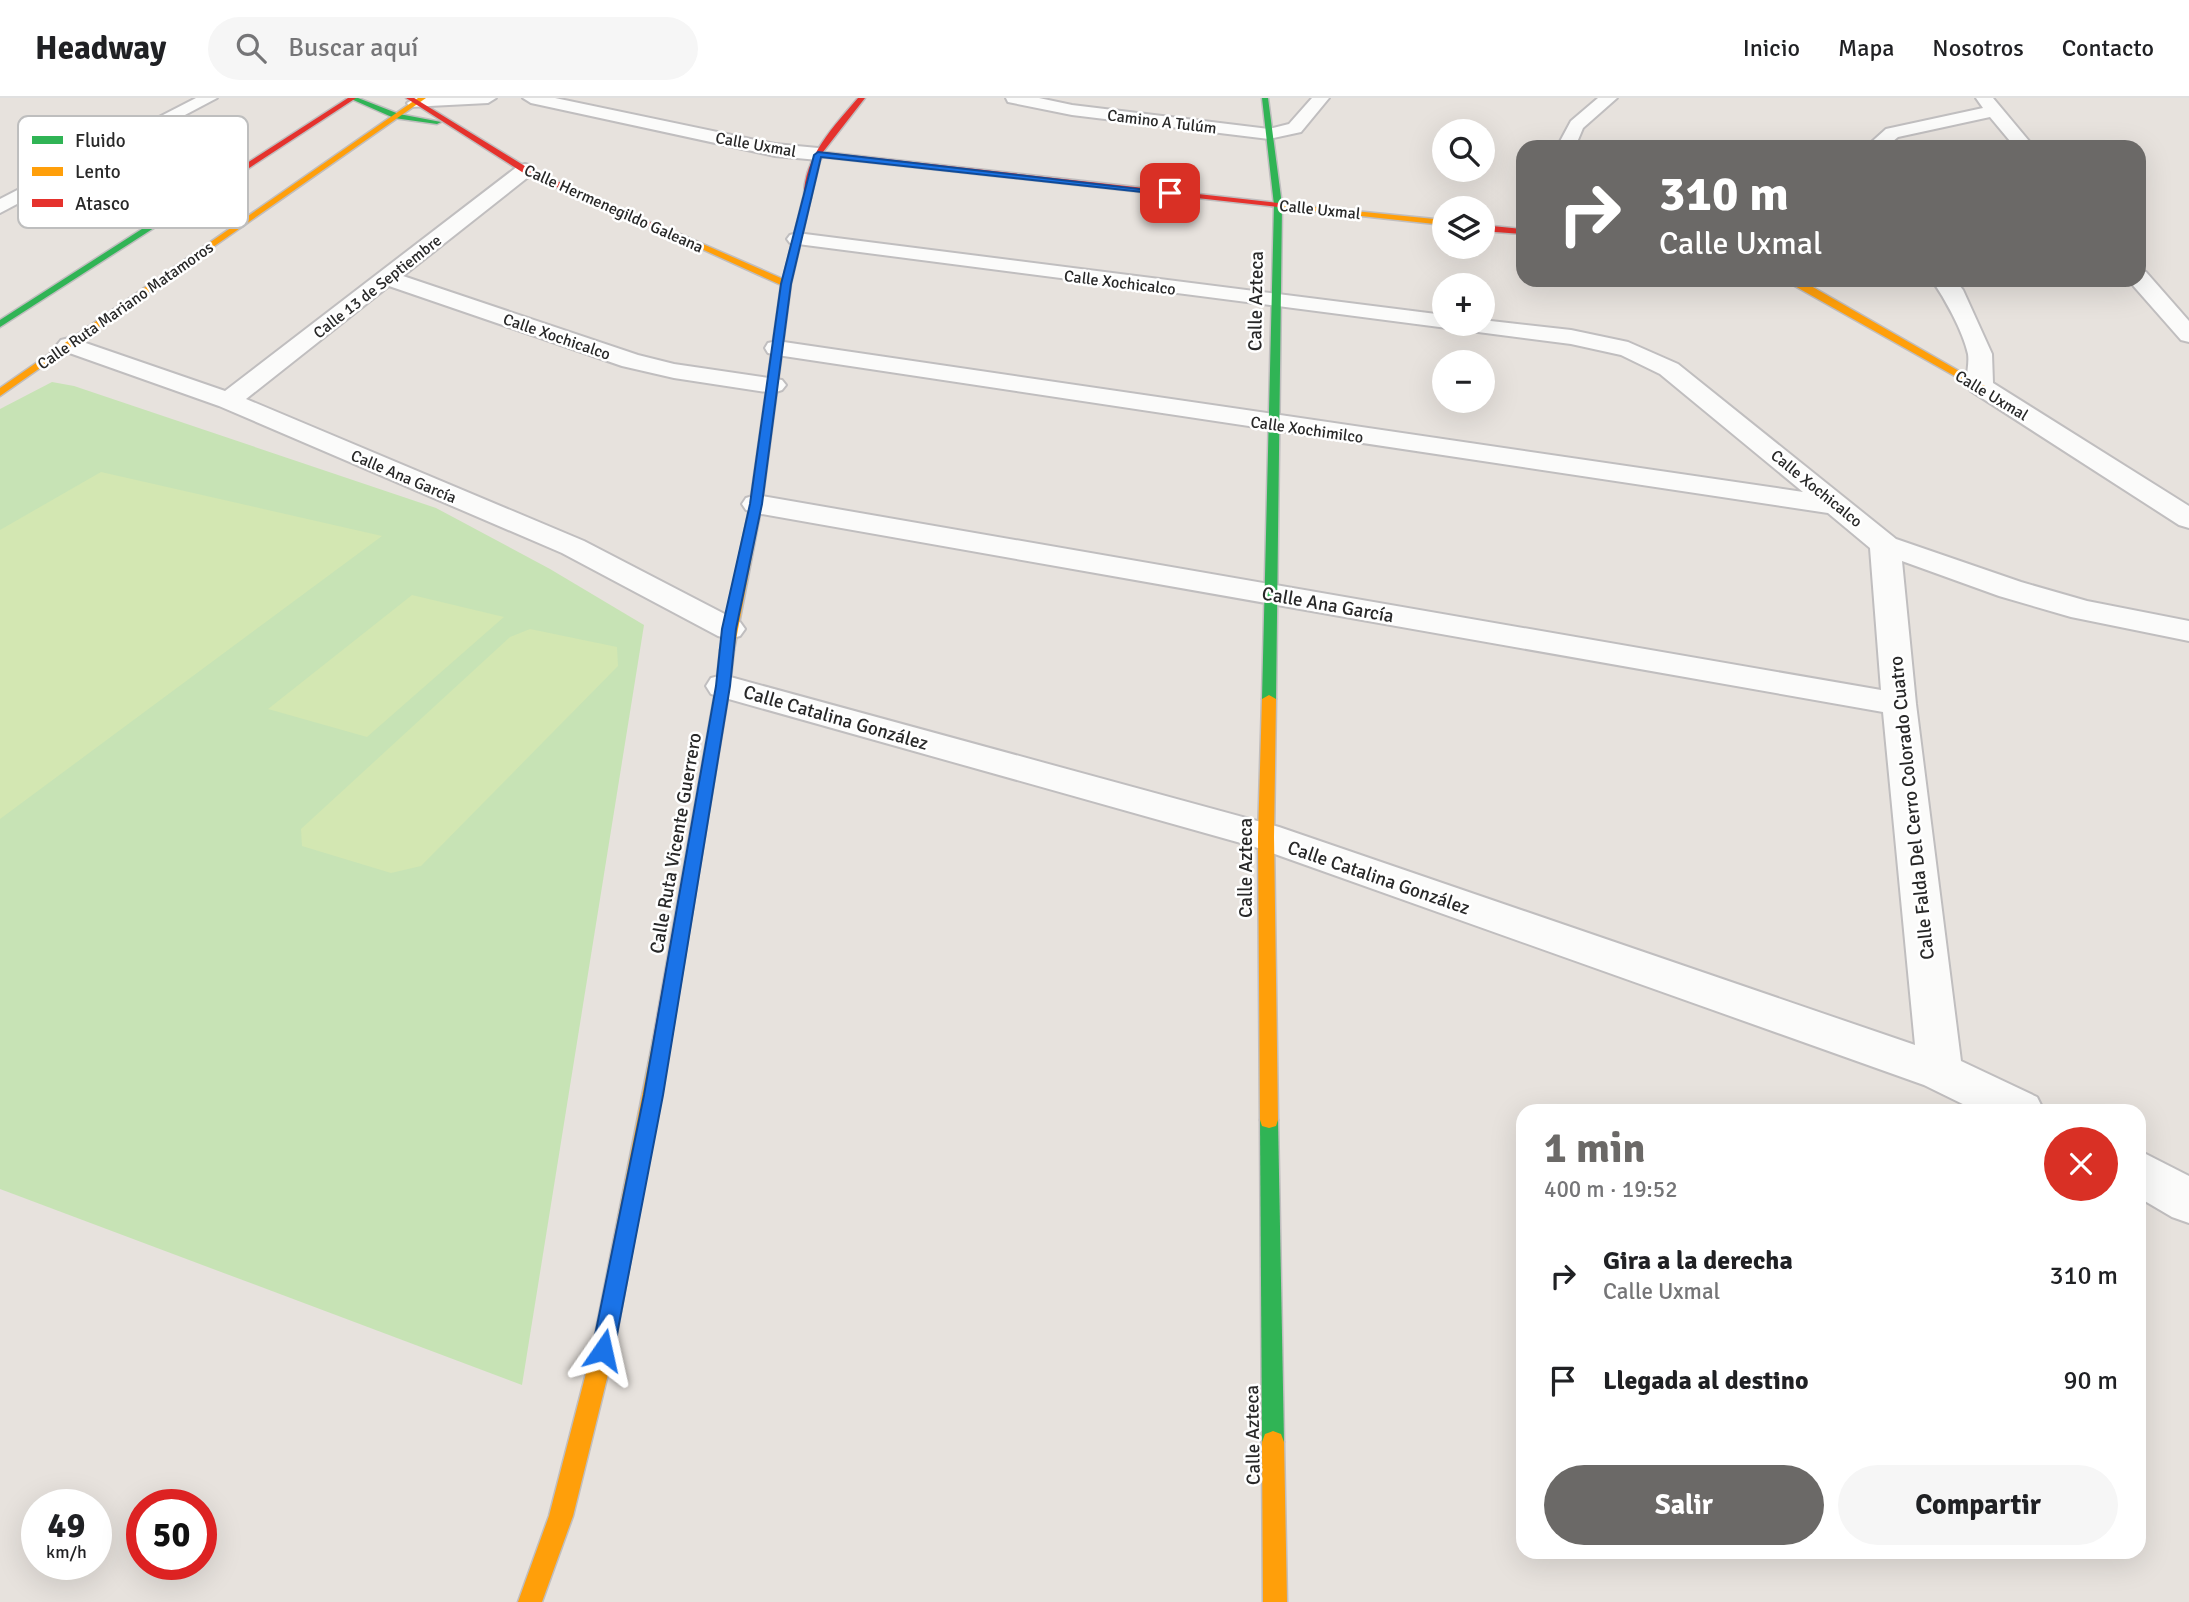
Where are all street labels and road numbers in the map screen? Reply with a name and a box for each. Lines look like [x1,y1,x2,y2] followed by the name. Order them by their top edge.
[1106,105,1218,139] street label: Camino A Tulúm
[714,128,798,162] street label: Calle Uxmal
[521,160,706,257] street label: Calle Hermenegildo Galeana
[1278,196,1362,224] street label: Calle Uxmal
[309,230,446,343] street label: Calle 13 de Septiembre
[34,237,217,374] street label: Calle Ruta Mariano Matamoros
[1243,251,1269,351] street label: Calle Azteca
[1063,266,1177,300] street label: Calle Xochicalco
[500,309,613,365] street label: Calle Xochicalco
[1951,366,2032,426] street label: Calle Uxmal
[1249,412,1365,448] street label: Calle Xochimilco
[348,446,459,508] street label: Calle Ana García
[1766,446,1866,532] street label: Calle Xochicalco
[1260,582,1396,628] street label: Calle Ana García
[1884,655,1940,961] street label: Calle Falda Del Cerro Colorado Cuatro
[740,680,931,756] street label: Calle Catalina González
[645,731,707,956] street label: Calle Ruta Vicente Guerrero
[1234,818,1258,918] street label: Calle Azteca
[1284,835,1473,920] street label: Calle Catalina González
[1240,1385,1266,1485] street label: Calle Azteca

